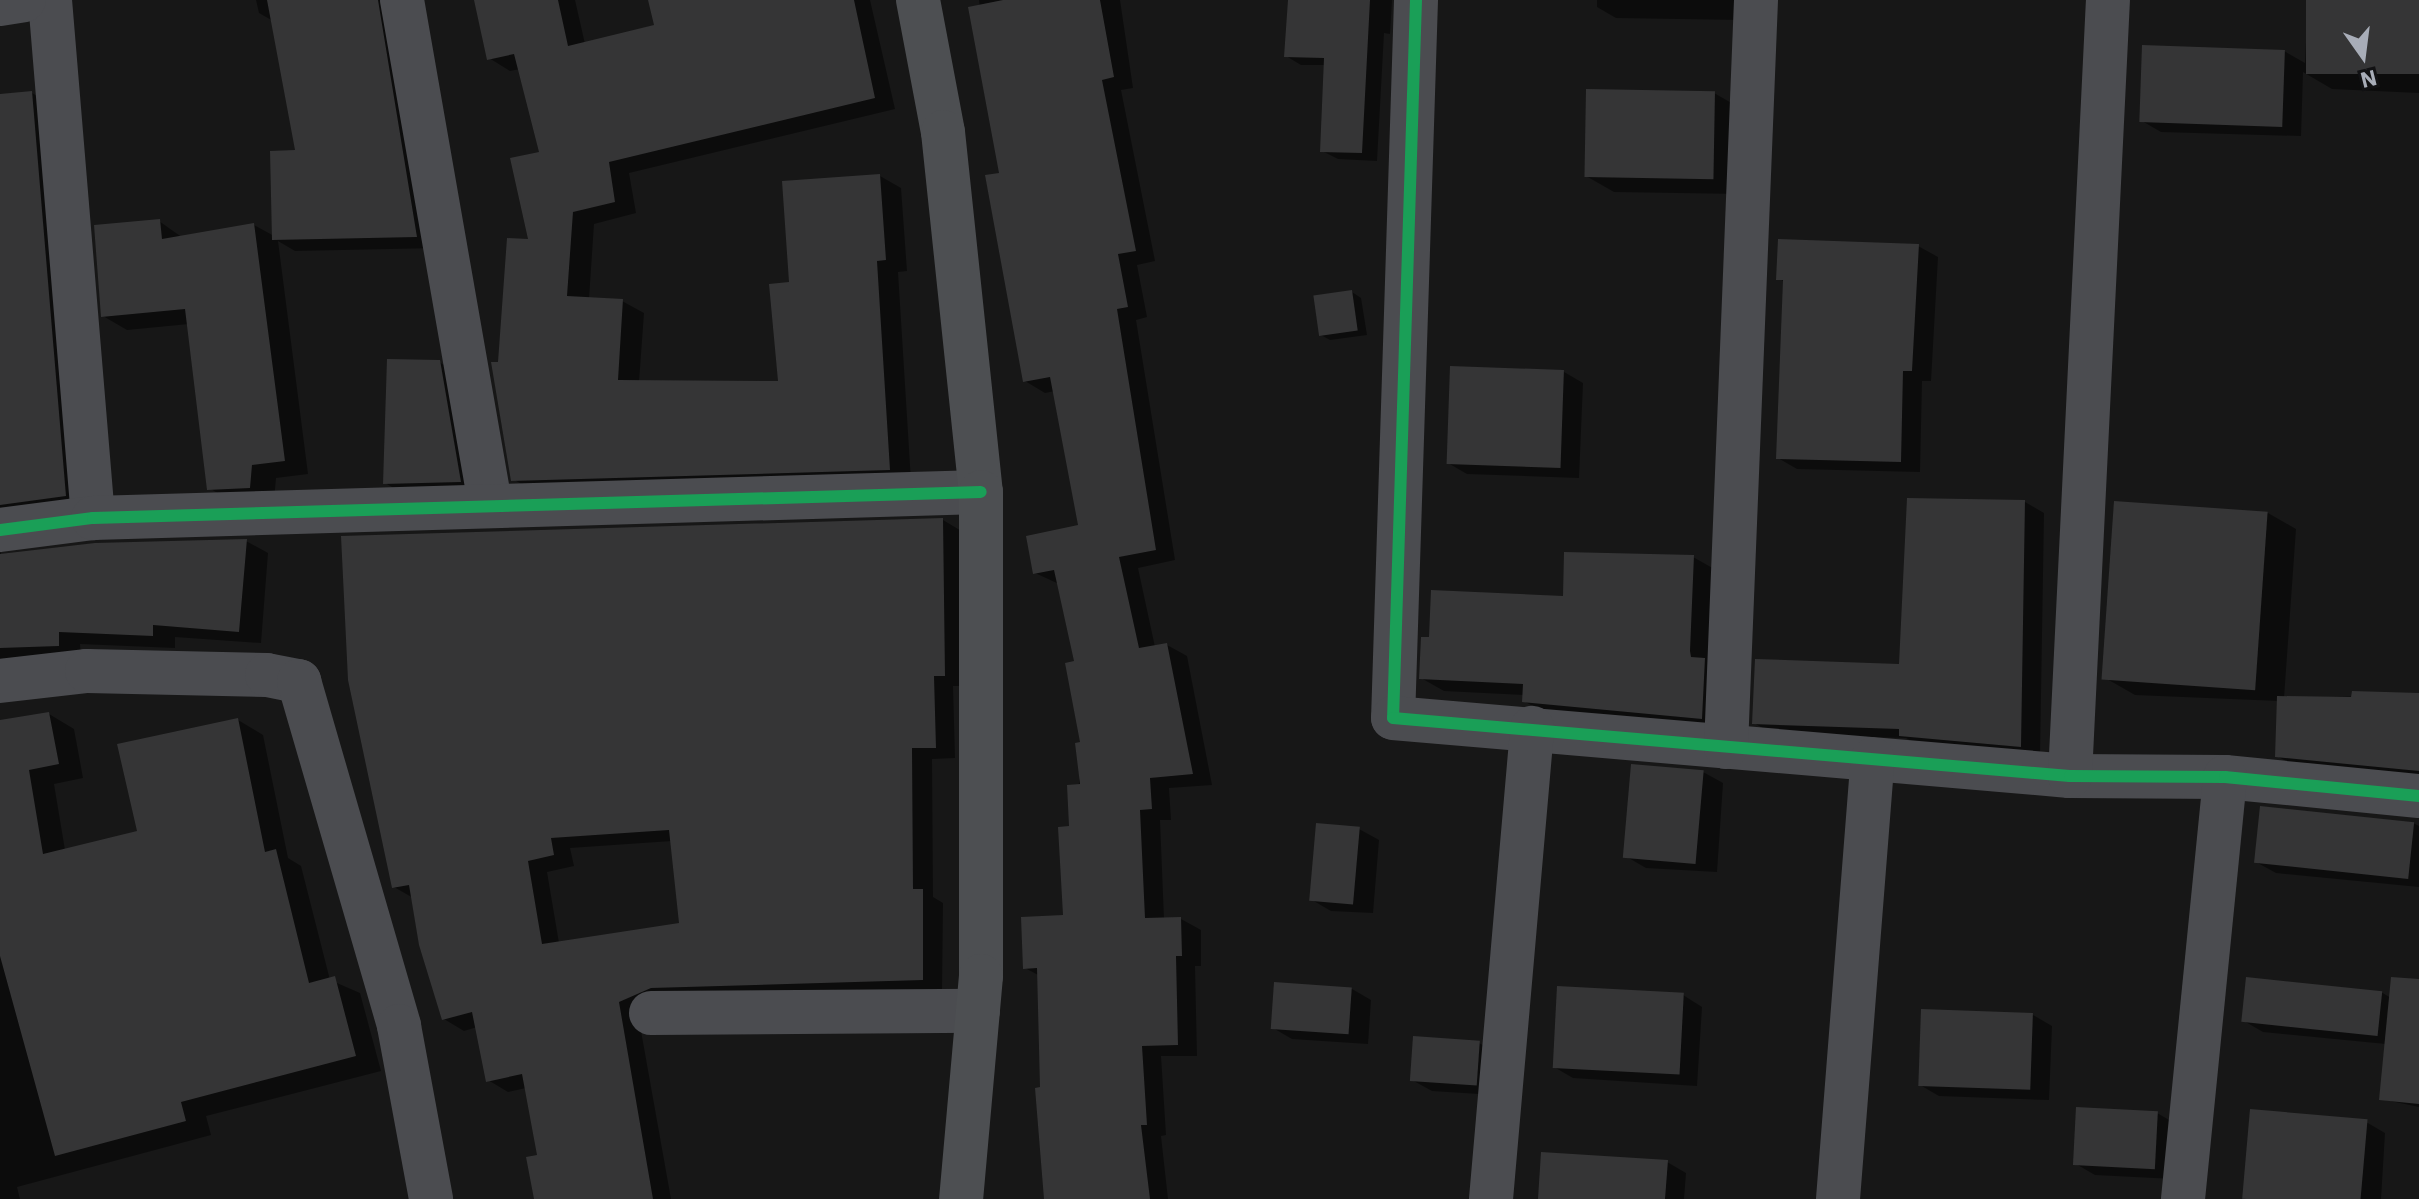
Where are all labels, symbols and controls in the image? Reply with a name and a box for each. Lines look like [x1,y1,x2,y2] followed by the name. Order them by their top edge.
[2323,16,2403,96] north arrow
[2358,64,2380,96] text: N

